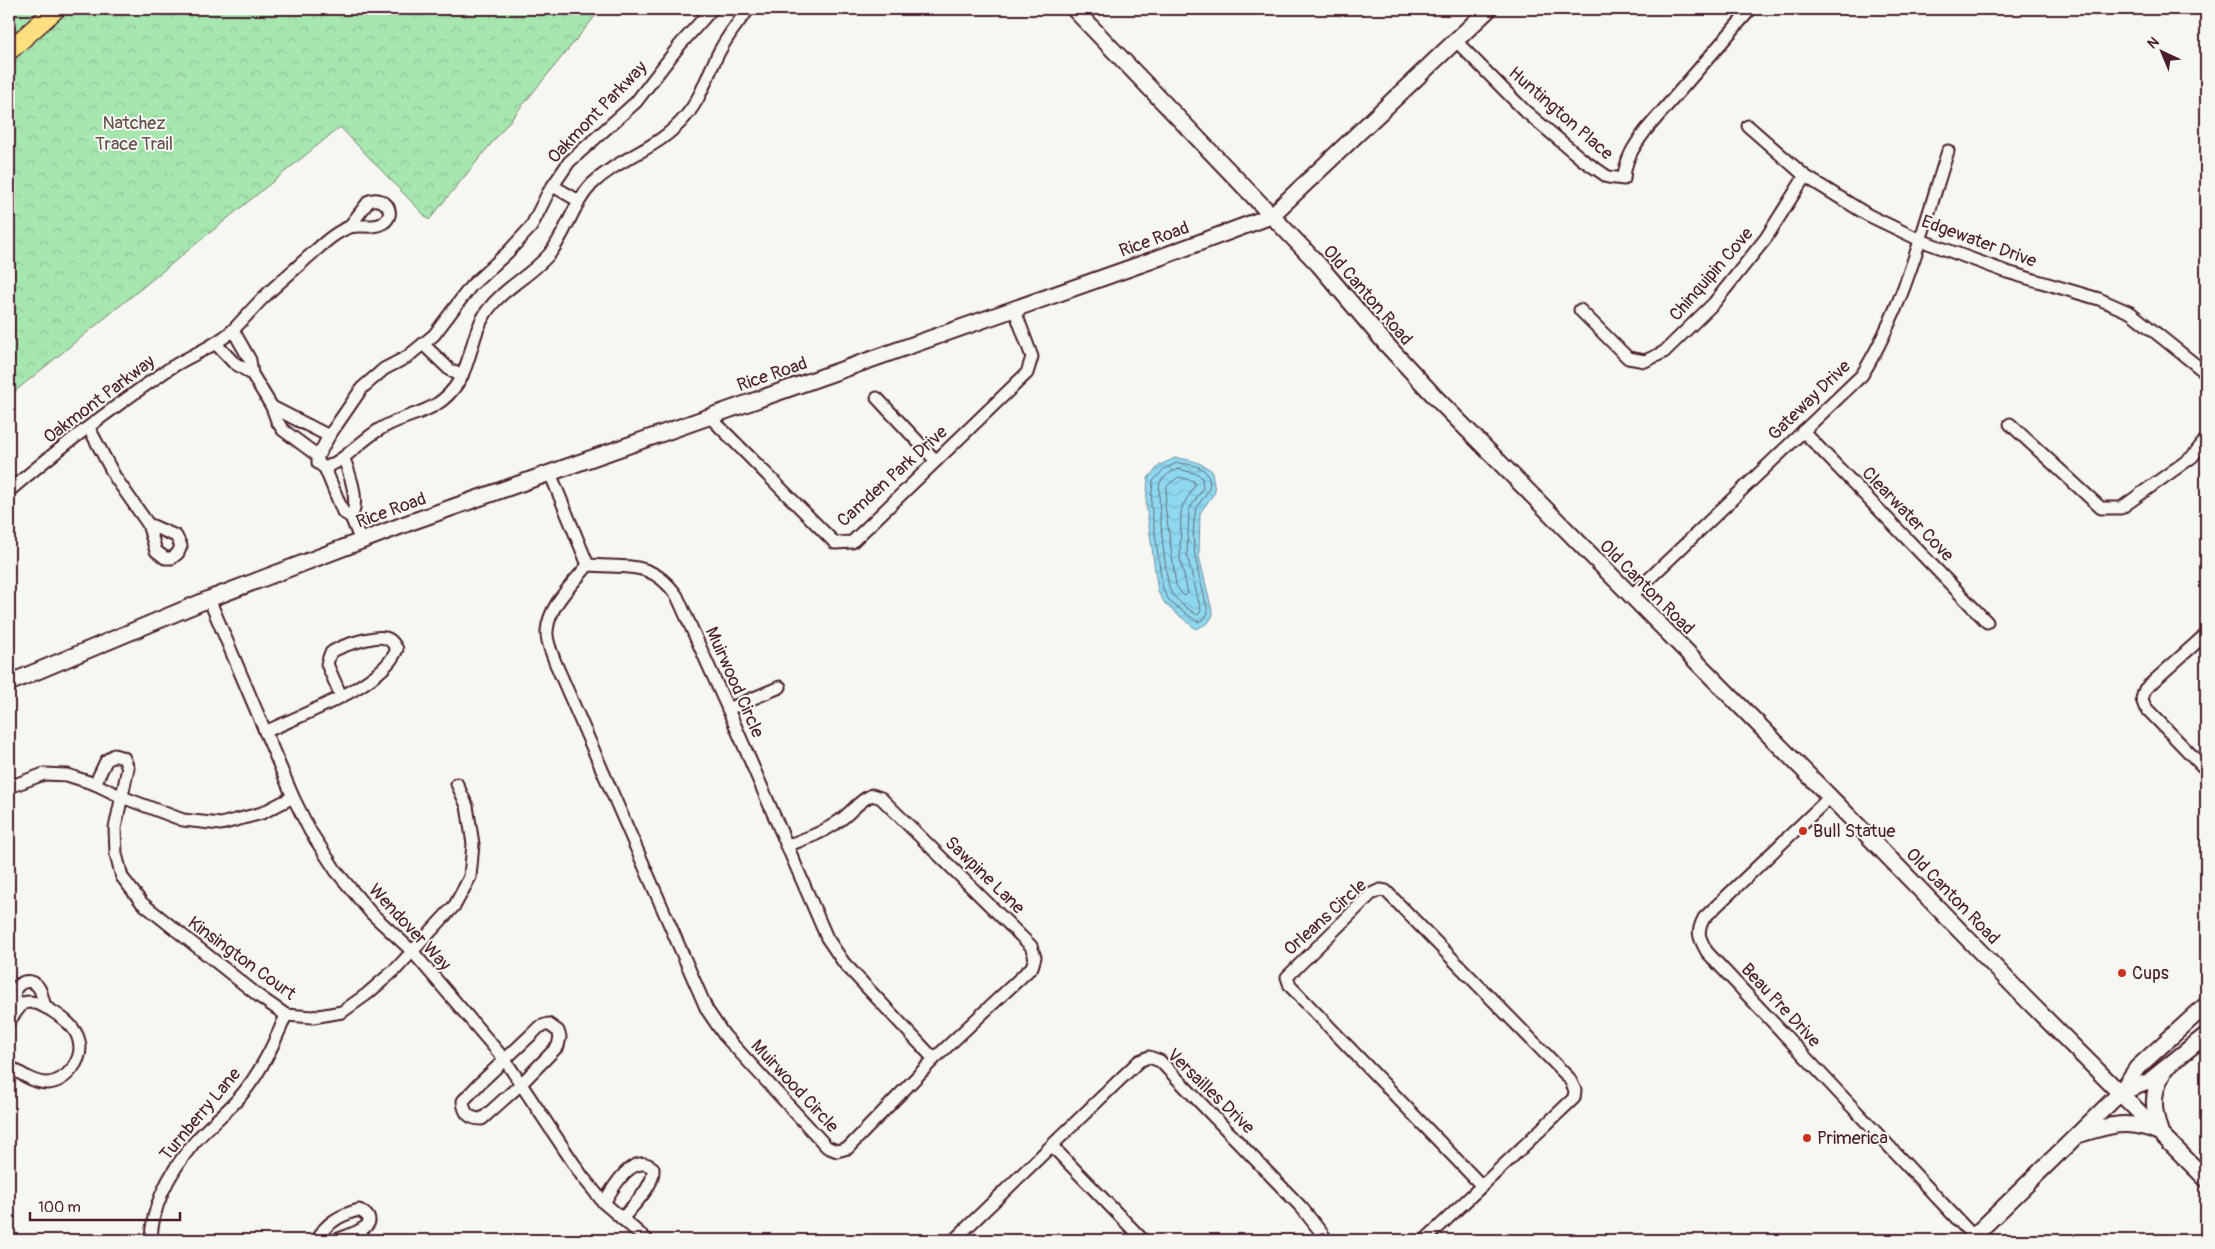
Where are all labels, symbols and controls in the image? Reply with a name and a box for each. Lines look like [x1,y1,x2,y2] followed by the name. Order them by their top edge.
[2138,28,2188,78] north arrow
[2144,34,2163,52] text: N
[543,56,652,168] street label: Oakmont Parkway
[1504,62,1618,165] street label: Huntington Place
[95,112,173,156] park label: Natchez Trace Trail
[1918,210,2040,273] street label: Edgewater Drive
[1116,216,1192,263] street label: Rice Road
[1664,223,1759,326] street label: Chinquipin Cove
[1318,240,1417,350] street label: Old Canton Road
[39,350,160,449] street label: Oakmont Parkway
[734,352,810,397] street label: Rice Road
[1763,355,1856,446] street label: Gateway Drive
[832,421,952,532] street label: Camden Park Drive
[1857,462,1959,567] street label: Clearwater Cove
[353,487,429,534] street label: Rice Road
[1594,535,1699,640] street label: Old Canton Road
[700,623,769,741] street label: Muirwood Circle
[1813,820,1896,843] place label: Bull Statue
[1797,825,1809,837] marker: Bull Statue
[940,831,1030,919] street label: Sawpine Lane
[1901,843,2005,949] street label: Old Canton Road
[1279,874,1372,961] street label: Orleans Circle
[363,879,456,976] street label: Wendover Way
[183,911,301,1006] street label: Kinsington Court
[1736,958,1826,1052] street label: Beau Pre Drive
[2132,962,2169,985] place label: Cups
[2116,967,2128,979] marker: Cups
[746,1035,844,1138] street label: Muirwood Circle
[1162,1044,1260,1139] street label: Versailles Drive
[155,1063,246,1166] street label: Turnberry Lane
[1817,1127,1888,1150] place label: Primerica
[1801,1132,1813,1144] marker: Primerica
[30,1189,180,1221] scale bar
[38,1198,81,1217] text: 100 m

